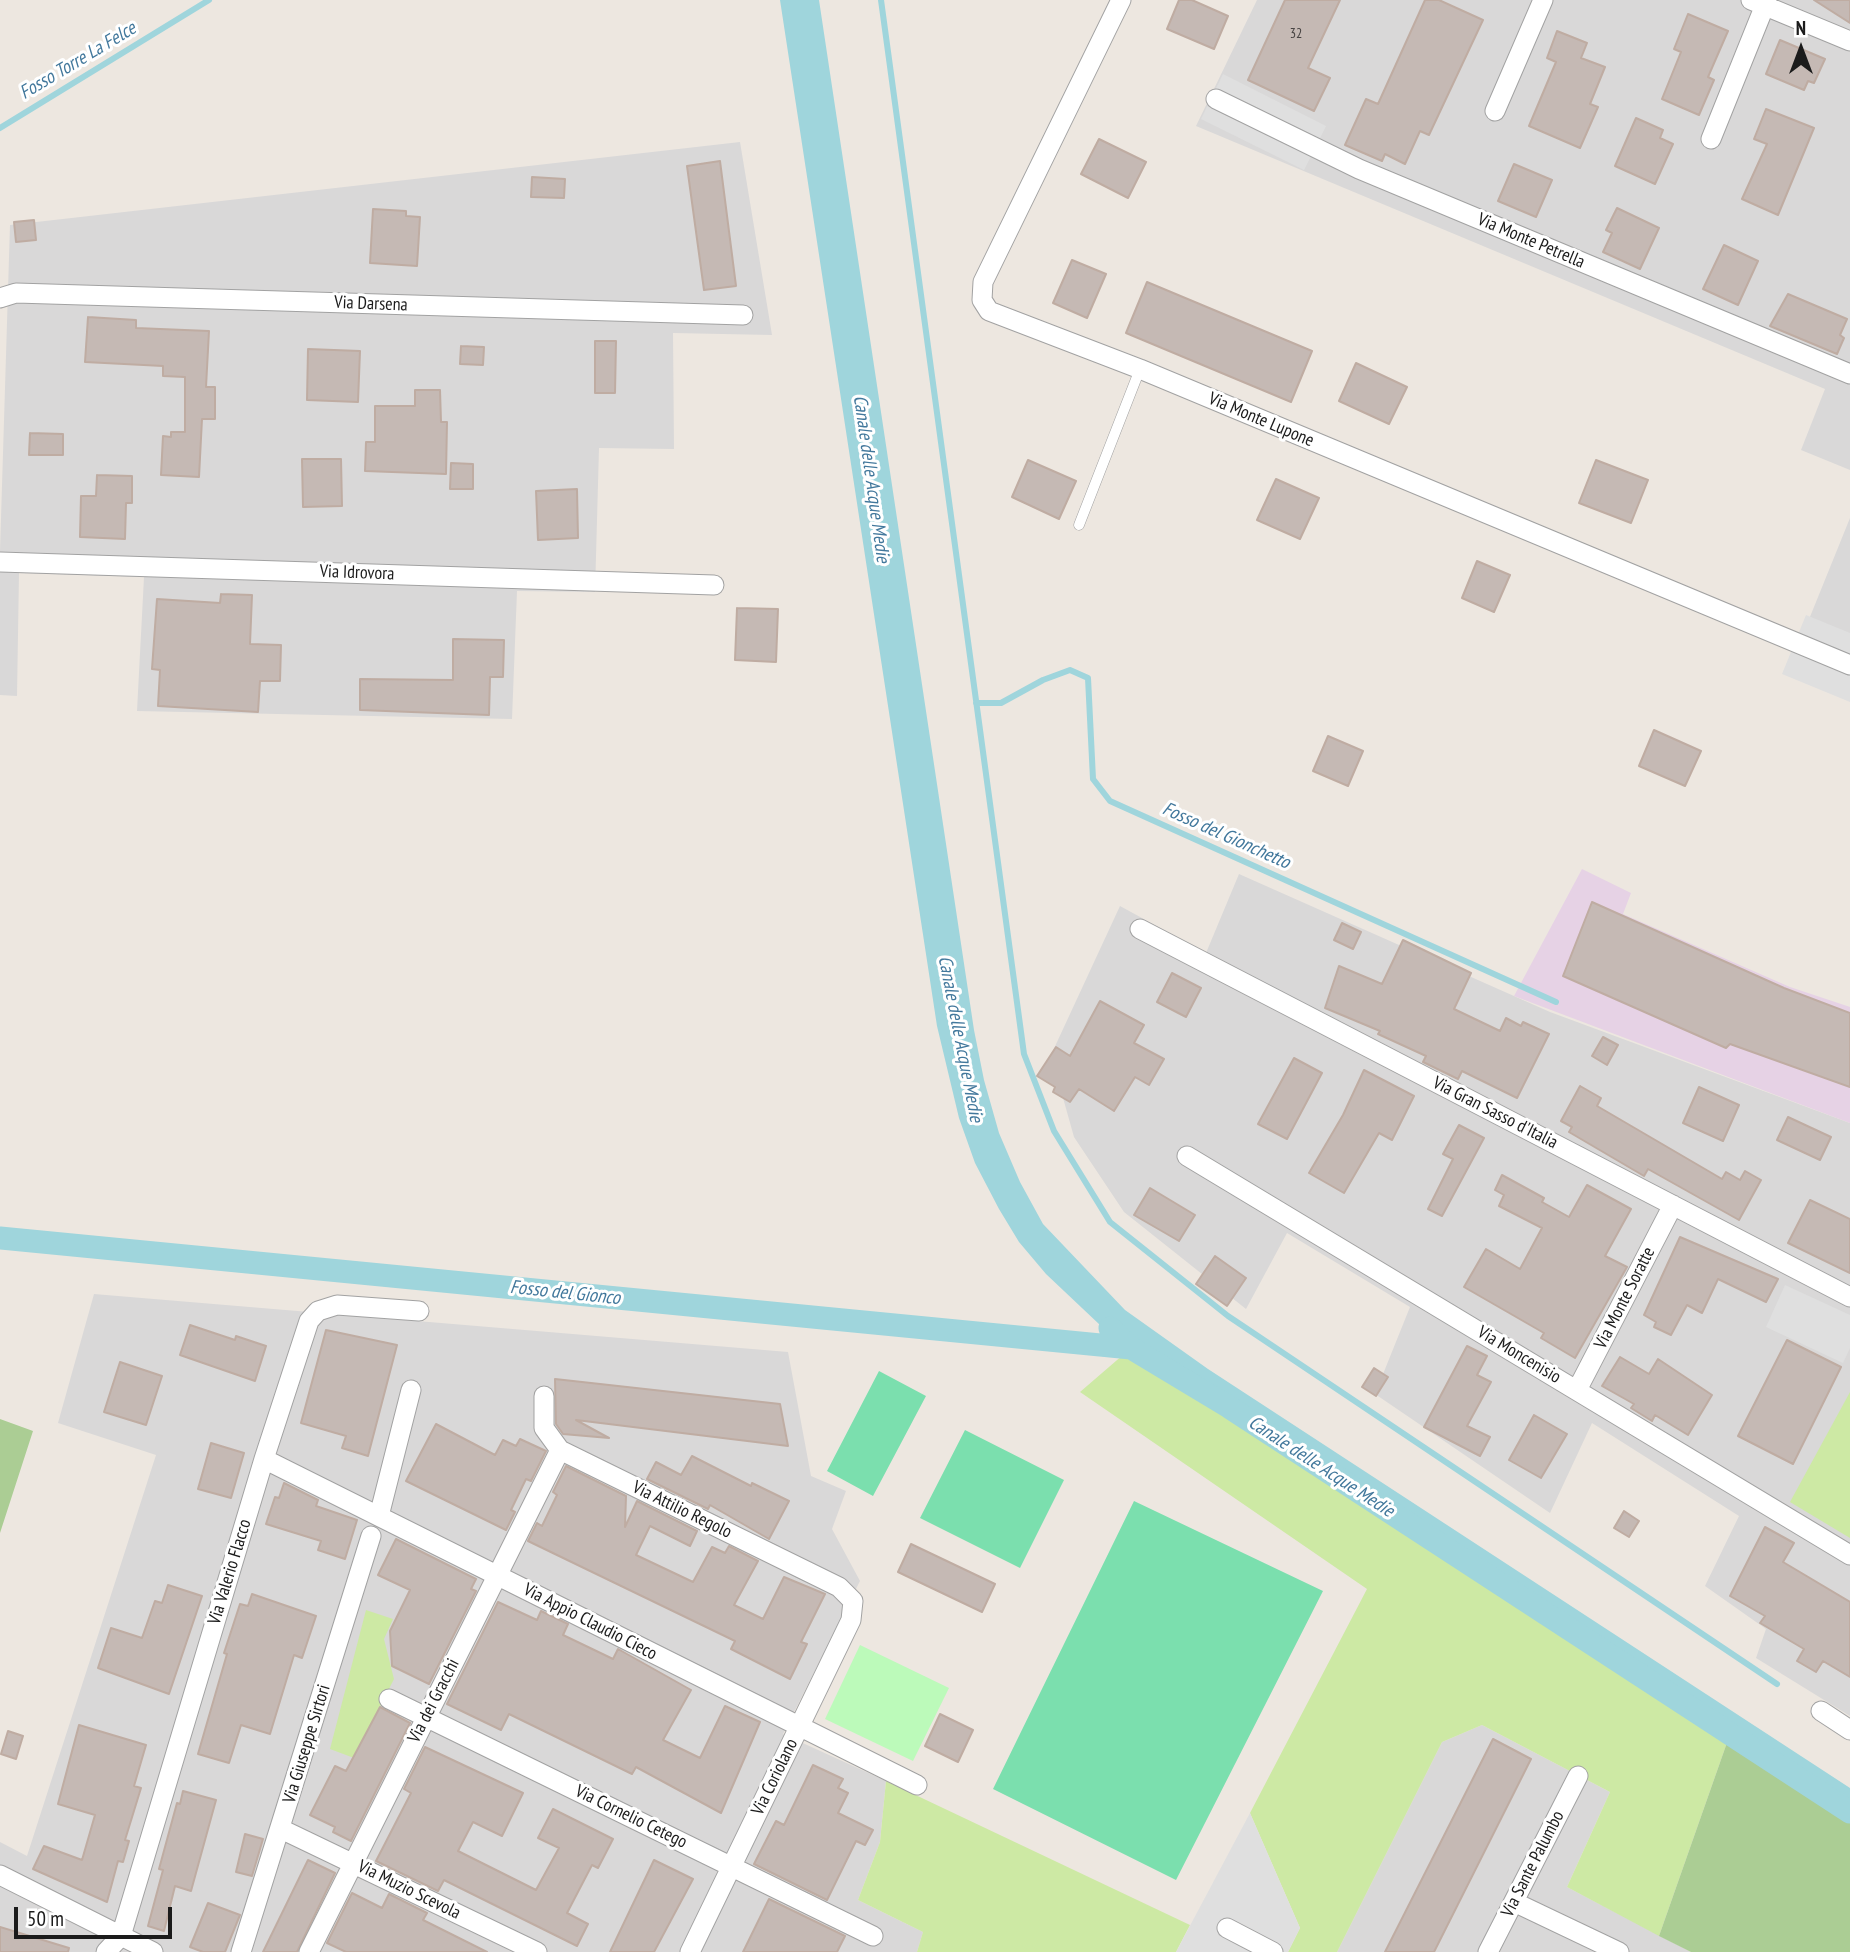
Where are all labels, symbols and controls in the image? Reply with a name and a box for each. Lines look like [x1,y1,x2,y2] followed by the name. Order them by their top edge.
[1766,14,1836,84] north arrow
[1796,16,1806,40] text: N
[16,17,140,105] water label: Fosso Torre La Felce
[1290,26,1302,42] house number: 32
[1474,209,1588,273] street label: Via Monte Petrella
[334,292,408,316] street label: Via Darsena
[1205,388,1317,452] street label: Via Monte Lupone
[848,394,894,564] water label: Canale delle Acque Medie
[319,561,395,585] street label: Via Idrovora
[1159,798,1293,874] water label: Fosso del Gionchetto
[933,954,987,1124] water label: Canale delle Acque Medie
[1429,1072,1561,1154] street label: Via Gran Sasso d'Italia
[1590,1244,1660,1352] street label: Via Monte Soratte
[509,1276,621,1310] water label: Fosso del Gionco
[1473,1322,1565,1388] street label: Via Moncenisio
[1244,1411,1398,1523] water label: Canale delle Acque Medie
[629,1477,735,1543] street label: Via Attilio Regolo
[204,1517,256,1627] street label: Via Valerio Flacco
[520,1579,660,1665] street label: Via Appio Claudio Cieco
[404,1655,464,1747] street label: Via dei Gracchi
[279,1682,335,1806] street label: Via Giuseppe Sirtori
[747,1735,803,1819] street label: Via Coriolano
[572,1781,690,1853] street label: Via Cornelio Cetego
[1497,1807,1569,1921] street label: Via Sante Palumbo
[354,1856,464,1924] street label: Via Muzio Scevola
[18,1892,175,1936] scale bar
[27,1905,64,1932] text: 50 m

